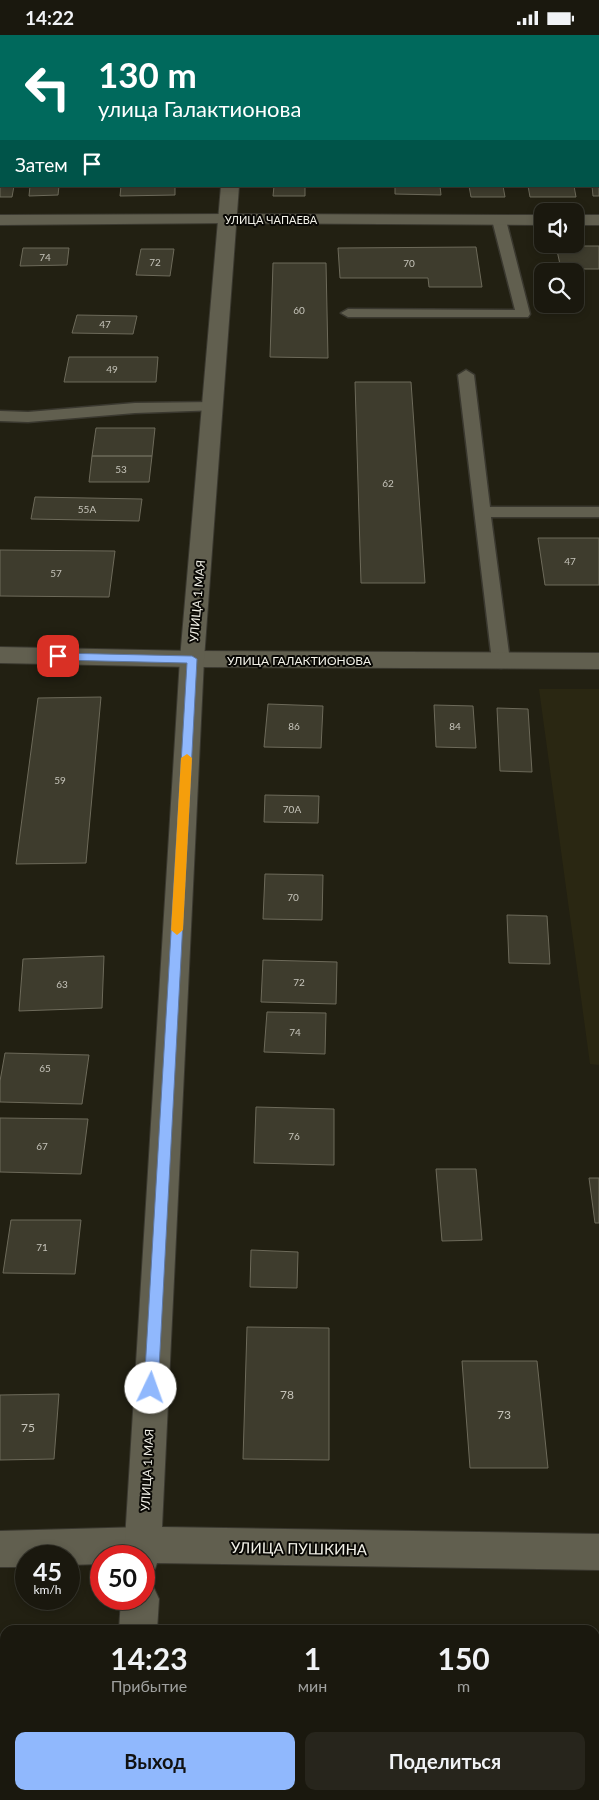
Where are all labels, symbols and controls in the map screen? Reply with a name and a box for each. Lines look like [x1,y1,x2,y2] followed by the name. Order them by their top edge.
[25,6,74,29] text: 14:22
[98,53,197,95] text: 130 m
[15,55,80,120] icon: left
[98,95,301,122] text: улица Галактионова
[78,150,106,178] icon: arrive
[15,153,68,176] text: Затем
[534,203,584,313] map controls
[534,203,584,253] button: sound
[225,213,318,226] street label: УЛИЦА ЧАПАЕВА
[39,251,51,263] house number: 74
[149,256,161,268] house number: 72
[403,257,415,269] house number: 70
[534,263,584,313] button: search
[293,304,305,316] house number: 60
[99,318,111,330] house number: 47
[106,363,118,375] house number: 49
[115,463,127,475] house number: 53
[382,477,394,489] house number: 62
[78,503,96,515] house number: 55А
[564,555,576,567] house number: 47
[186,559,208,643] street label: УЛИЦА 1 МАЯ
[50,567,62,579] house number: 57
[37,635,79,677] pin
[44,642,72,670] icon: arrive
[227,653,372,668] street label: УЛИЦА ГАЛАКТИОНОВА
[288,720,300,732] house number: 86
[449,720,461,732] house number: 84
[54,774,66,786] house number: 59
[283,803,301,815] house number: 70А
[287,891,299,903] house number: 70
[293,976,305,988] house number: 72
[56,978,68,990] house number: 63
[289,1026,301,1038] house number: 74
[39,1062,51,1074] house number: 65
[288,1130,300,1142] house number: 76
[36,1140,48,1152] house number: 67
[36,1241,48,1253] house number: 71
[124,1361,176,1413] position arrow
[280,1387,294,1402] house number: 78
[497,1407,511,1422] house number: 73
[21,1420,35,1435] house number: 75
[137,1428,157,1512] street label: УЛИЦА 1 МАЯ
[231,1538,368,1558] street label: УЛИЦА ПУШКИНА
[90,1545,155,1610] speed limit sign: 50
[33,1556,62,1586] text: 45
[33,1582,62,1597] text: km/h
[110,1640,188,1676] text: 14:23
[304,1640,321,1676] text: 1
[438,1640,490,1676] text: 150
[111,1676,187,1695] text: Прибытие
[298,1676,327,1695] text: мин
[457,1676,470,1695] text: m
[15,1732,295,1790] button: Выход
[305,1732,585,1790] button: Поделиться

